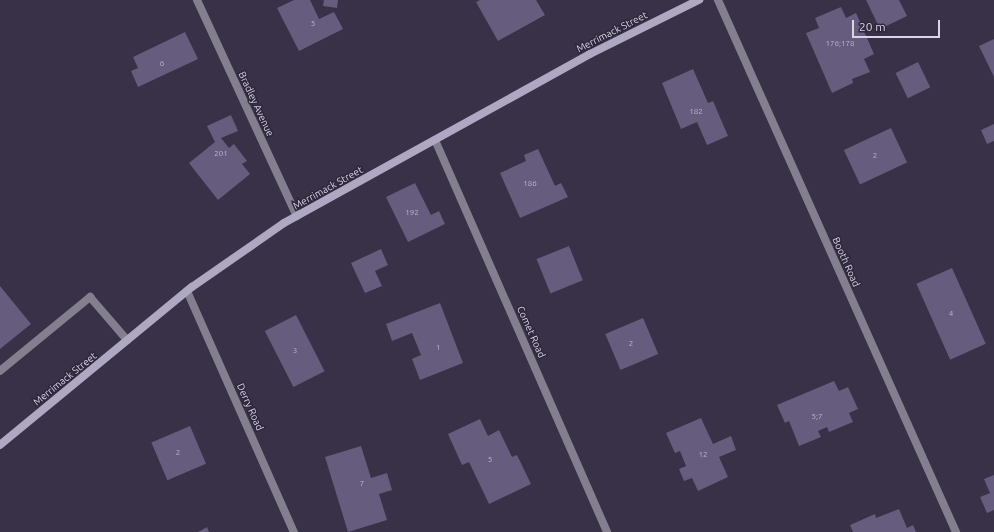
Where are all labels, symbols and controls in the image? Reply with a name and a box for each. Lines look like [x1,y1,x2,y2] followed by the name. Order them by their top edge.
[575,9,649,55] street label: Merrimack Street
[854,12,942,38] scale bar
[311,19,315,29] house number: 5
[859,20,886,33] text: 20 m
[825,39,855,49] house number: 176;178
[160,59,164,69] house number: 6
[236,70,276,138] street label: Bradley Avenue
[689,107,703,117] house number: 182
[214,149,228,159] house number: 201
[873,151,877,161] house number: 2
[291,164,365,212] street label: Merrimack Street
[523,179,537,189] house number: 186
[405,208,419,218] house number: 192
[830,235,862,289] street label: Booth Road
[514,304,548,360] street label: Comet Road
[949,309,953,319] house number: 4
[629,339,633,349] house number: 2
[436,343,440,353] house number: 1
[293,346,297,356] house number: 3
[31,350,99,408] street label: Merrimack Street
[234,381,266,433] street label: Derry Road
[812,412,822,422] house number: 5;7
[176,448,180,458] house number: 2
[698,450,708,460] house number: 12
[488,455,492,465] house number: 5
[360,479,364,489] house number: 7

